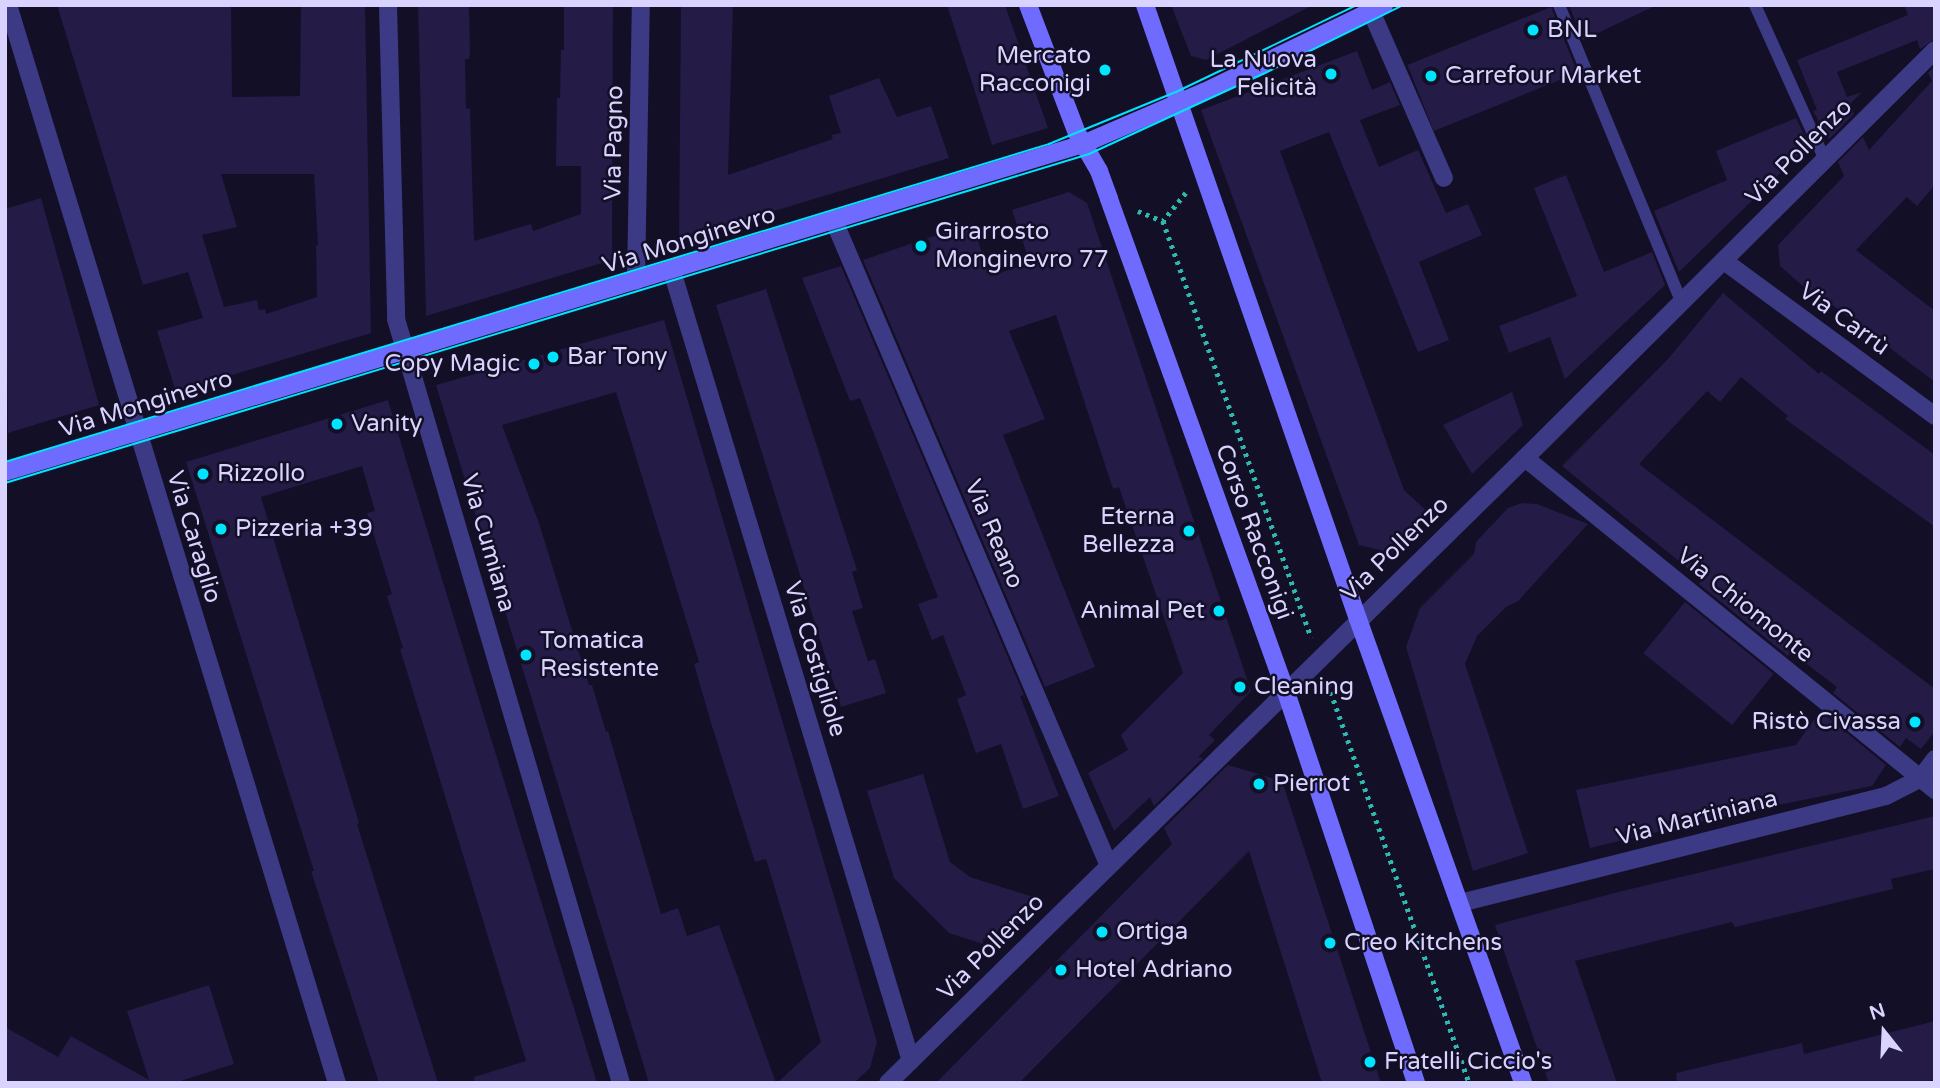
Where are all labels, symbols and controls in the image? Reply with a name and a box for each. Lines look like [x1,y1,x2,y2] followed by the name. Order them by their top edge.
[1547,16,1597,44] place label: BNL
[1525,22,1541,38] marker: BNL
[979,42,1091,98] place label: Mercato Racconigi
[1209,46,1317,102] place label: La Nuova Felicità
[1097,62,1113,78] marker: Mercato Racconigi
[1445,62,1641,90] place label: Carrefour Market
[1323,66,1339,82] marker: La Nuova Felicità
[1423,68,1439,84] marker: Carrefour Market
[599,85,629,201] street label: Via Pagno
[1740,93,1858,211] street label: Via Pollenzo
[599,200,779,280] street label: Via Monginevro
[935,218,1109,274] place label: Girarrosto Monginevro 77
[913,238,929,254] marker: Girarrosto Monginevro 77
[1793,276,1895,362] street label: Via Carrù
[567,343,668,371] place label: Bar Tony
[545,349,561,365] marker: Bar Tony
[384,350,520,378] place label: Copy Magic
[526,356,542,372] marker: Copy Magic
[56,364,236,444] street label: Via Monginevro
[351,410,422,438] place label: Vanity
[329,416,345,432] marker: Vanity
[1209,440,1299,624] street label: Corso Racconigi
[217,460,305,488] place label: Rizzollo
[195,466,211,482] marker: Rizzollo
[160,467,228,607] street label: Via Caraglio
[454,470,522,616] street label: Via Cumiana
[958,475,1030,593] street label: Via Reano
[1335,490,1455,608] street label: Via Pollenzo
[1082,503,1175,559] place label: Eterna Bellezza
[235,515,373,543] place label: Pizzeria +39
[213,521,229,537] marker: Pizzeria +39
[1181,523,1197,539] marker: Eterna Bellezza
[1671,541,1819,669] street label: Via Chiomonte
[778,578,852,740] street label: Via Costigliole
[1080,597,1205,625] place label: Animal Pet
[1211,603,1227,619] marker: Animal Pet
[540,627,659,683] place label: Tomatica Resistente
[518,647,534,663] marker: Tomatica Resistente
[1254,673,1354,701] place label: Cleaning
[1232,679,1248,695] marker: Cleaning
[1751,708,1901,736] place label: Ristò Civassa
[1907,714,1923,730] marker: Ristò Civassa
[1273,770,1350,798] place label: Pierrot
[1251,776,1267,792] marker: Pierrot
[1613,784,1781,852] street label: Via Martiniana
[932,888,1050,1006] street label: Via Pollenzo
[1116,918,1188,946] place label: Ortiga
[1094,924,1110,940] marker: Ortiga
[1344,929,1502,957] place label: Creo Kitchens
[1322,935,1338,951] marker: Creo Kitchens
[1075,956,1233,984] place label: Hotel Adriano
[1053,962,1069,978] marker: Hotel Adriano
[1849,997,1919,1067] north arrow
[1867,999,1888,1025] text: N
[1384,1048,1552,1076] place label: Fratelli Ciccio's
[1362,1054,1378,1070] marker: Fratelli Ciccio's

